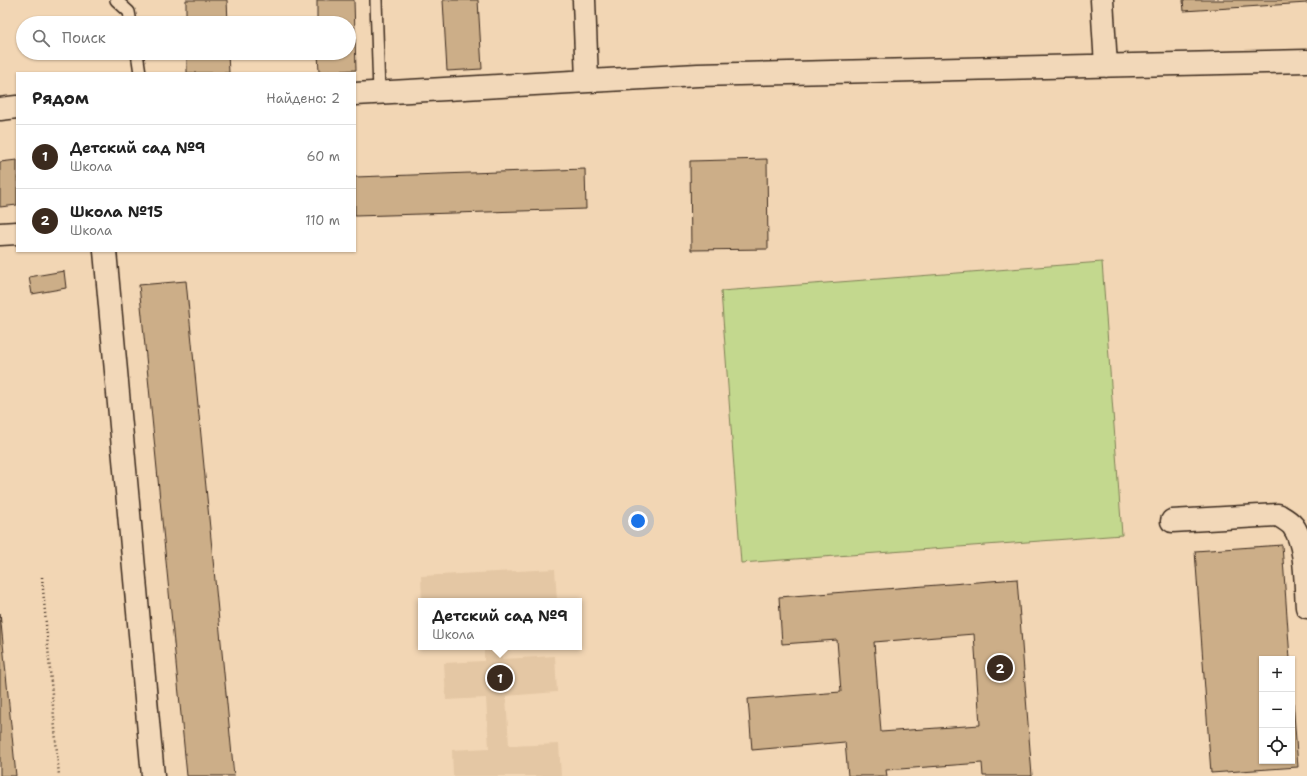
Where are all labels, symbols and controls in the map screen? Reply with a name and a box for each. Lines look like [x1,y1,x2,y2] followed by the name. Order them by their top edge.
[16,16,356,60] search box
[30,27,52,49] icon: search
[62,28,106,48] text: Поиск
[32,87,89,109] text: Рядом
[266,90,340,107] text: Найдено: 2
[70,138,205,158] text: Детский сад №9
[42,148,48,165] text: 1
[307,148,340,165] text: 60 m
[70,158,112,175] text: Школа
[70,202,163,222] text: Школа №15
[40,212,50,229] text: 2
[305,212,340,229] text: 110 m
[70,222,112,239] text: Школа
[628,511,648,531] your location
[418,598,582,650] popup
[432,606,568,626] text: Детский сад №9
[432,626,474,643] text: Школа
[987,653,1013,683] pin: 2
[1259,656,1295,764] map controls
[1259,656,1295,692] button: +
[487,663,513,693] pin: 1
[1259,692,1295,728] button: −
[1259,728,1295,764] button: locate

